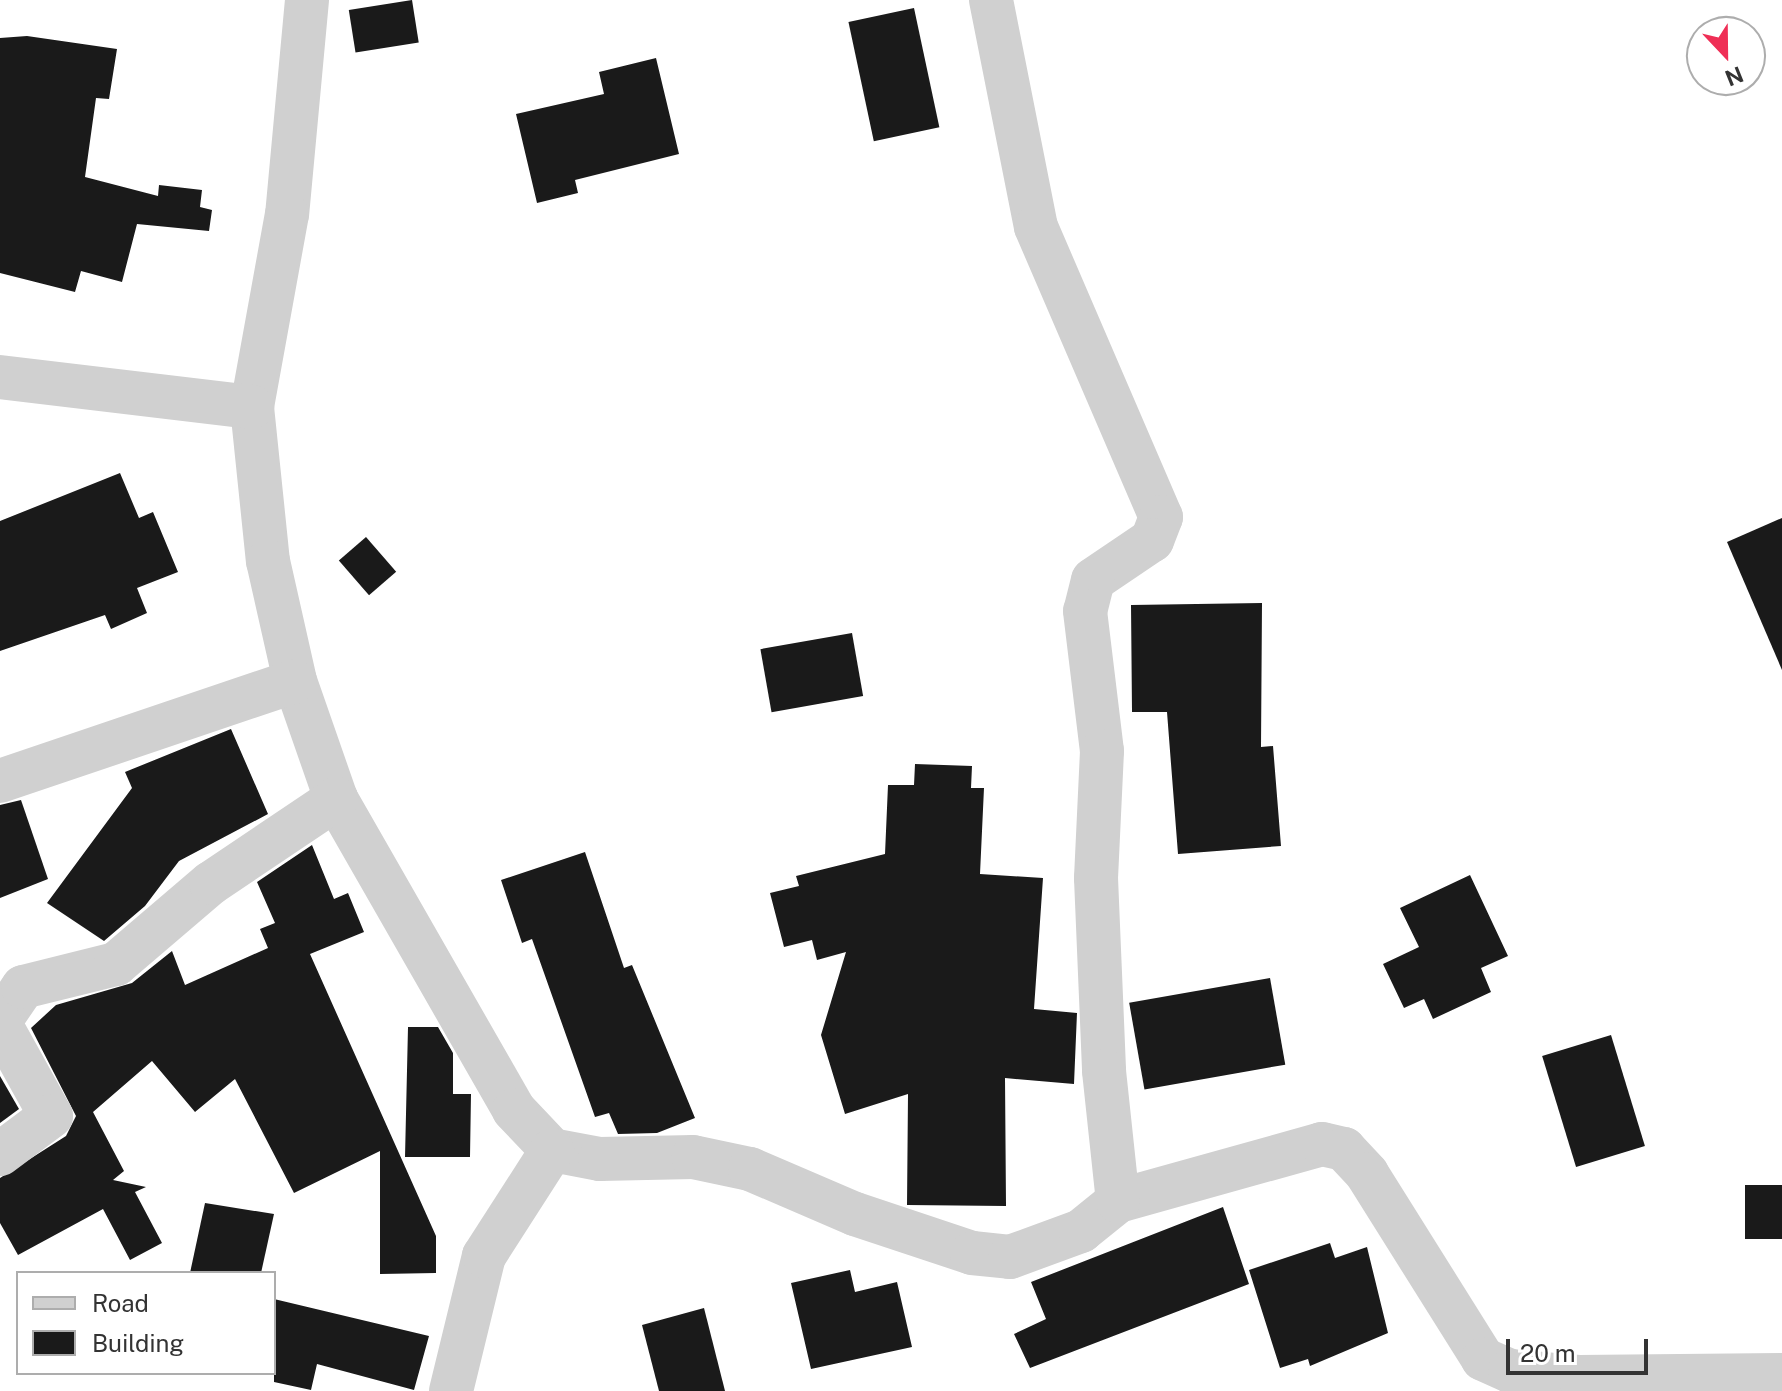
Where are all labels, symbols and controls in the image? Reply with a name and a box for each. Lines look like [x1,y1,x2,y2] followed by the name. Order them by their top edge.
[1686,16,1766,96] north arrow
[1721,61,1747,92] text: N
[16,1271,276,1375] legend
[92,1289,149,1317] text: Road
[1510,1323,1652,1373] scale bar
[92,1329,184,1357] text: Building
[1520,1339,1576,1367] text: 20 m

